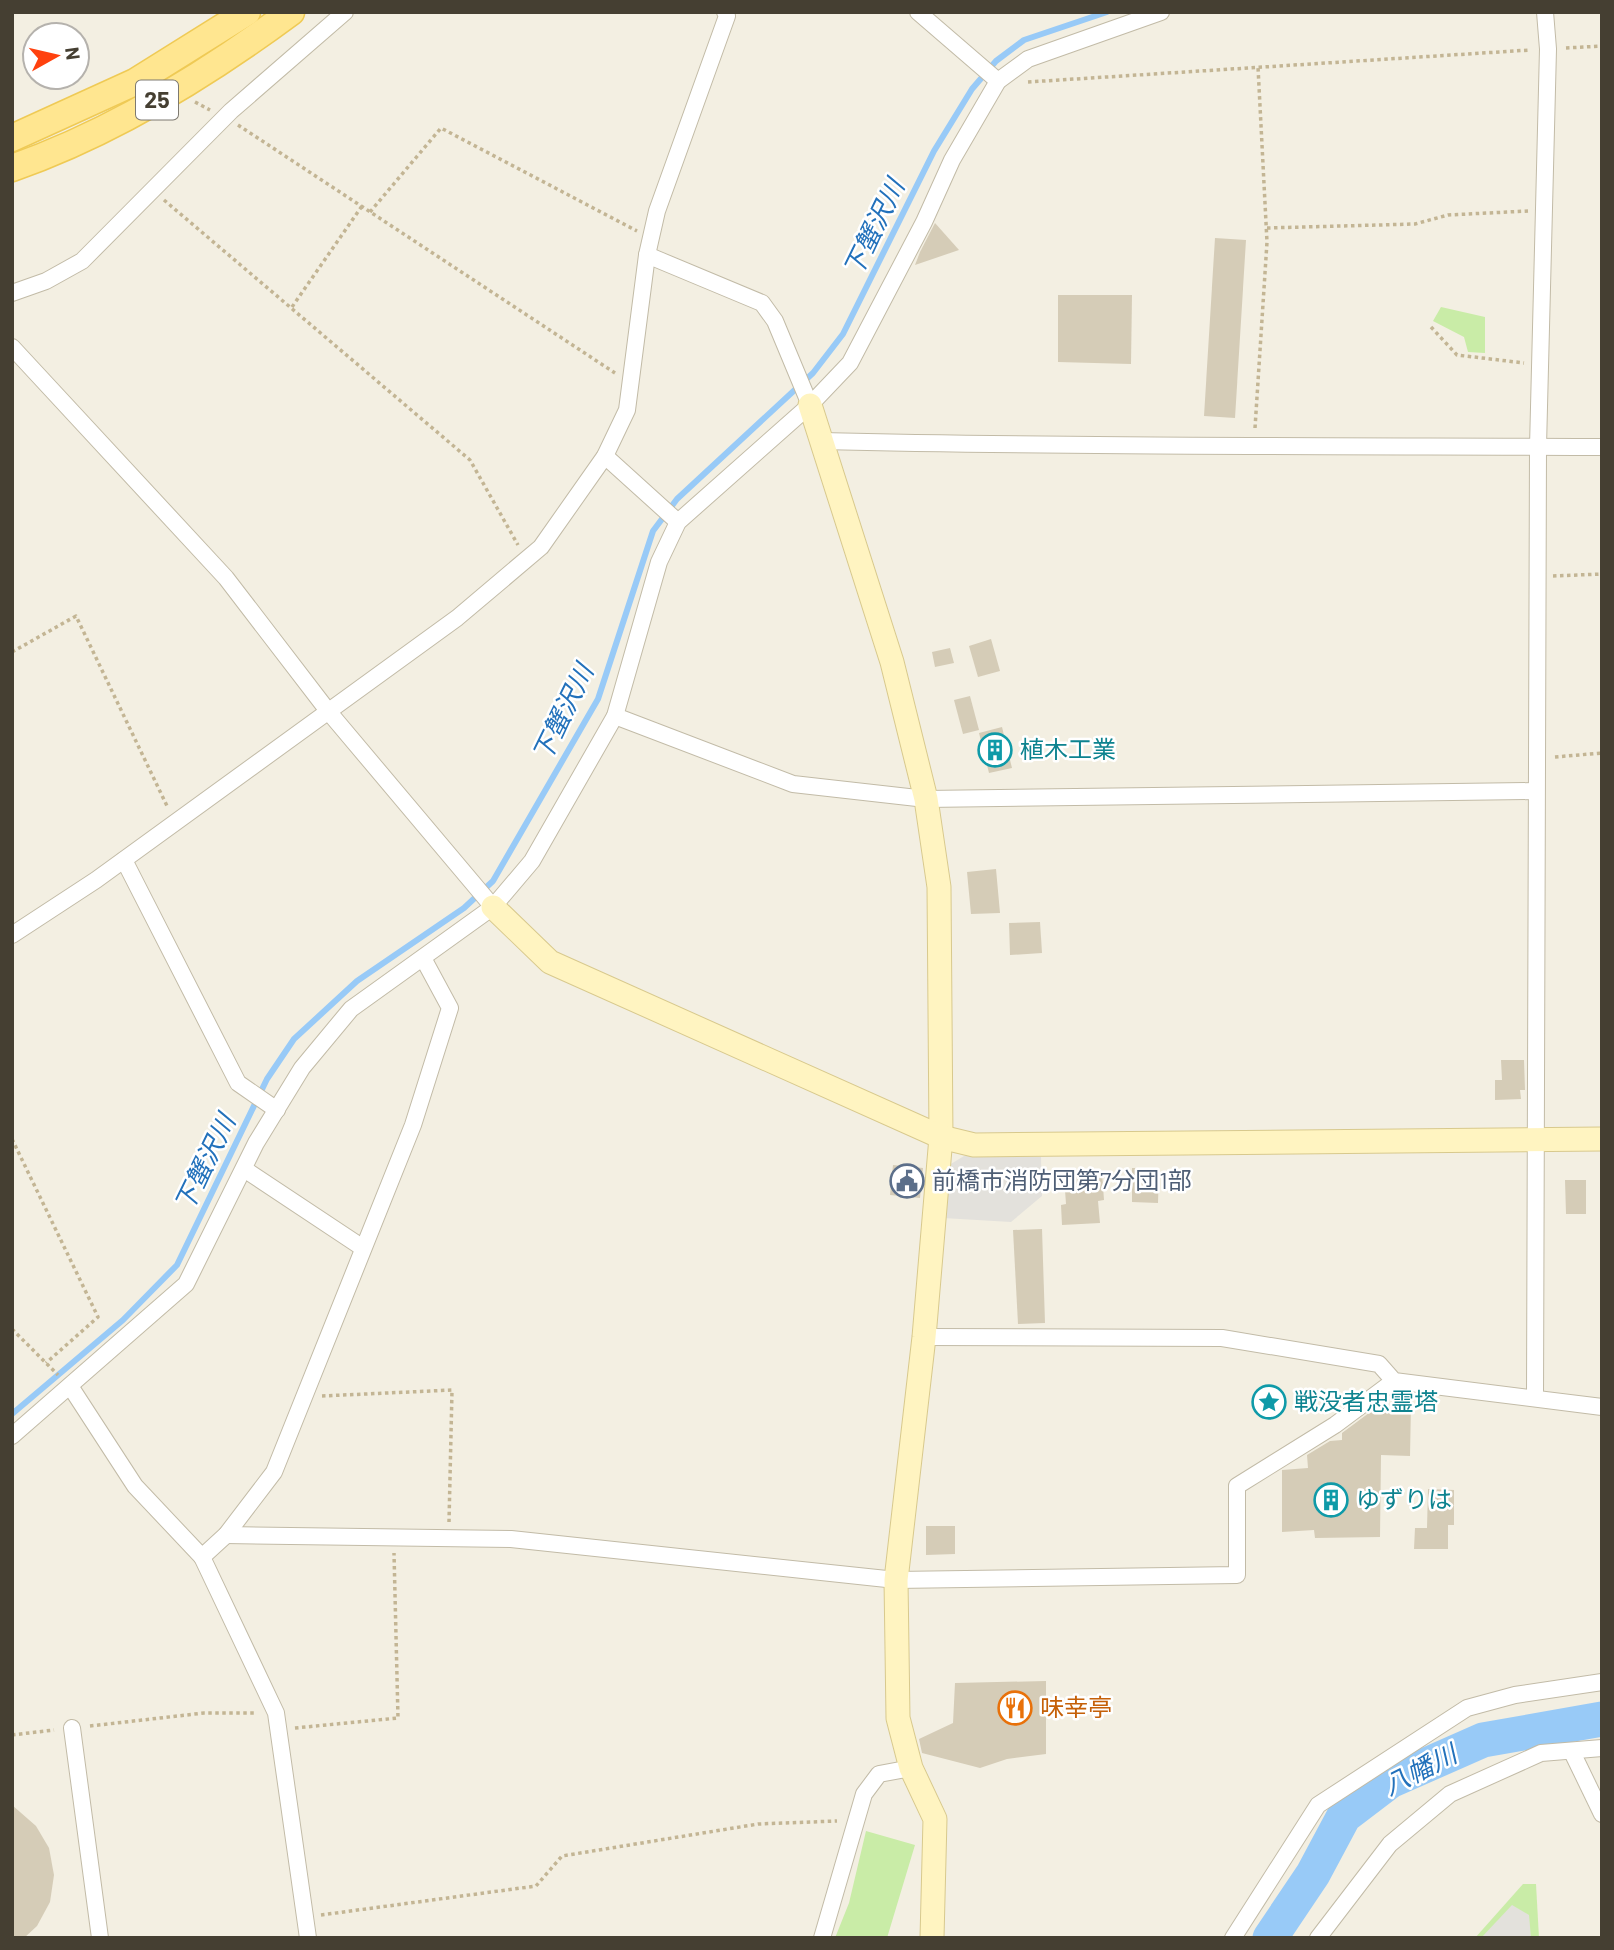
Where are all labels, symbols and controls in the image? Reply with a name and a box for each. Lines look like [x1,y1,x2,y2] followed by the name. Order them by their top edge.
[21,21,91,91] north arrow
[61,46,86,61] text: N
[136,80,178,120] road number: 25
[836,171,911,281] water label: 下蟹沢川
[525,656,600,766] water label: 下蟹沢川
[976,731,1014,769] building icon: 植木工業
[1020,734,1116,763] place label: 植木工業
[167,1106,242,1216] water label: 下蟹沢川
[888,1162,926,1200] public building icon: 前橋市消防団第7分団1部
[932,1165,1192,1194] place label: 前橋市消防団第7分団1部
[1250,1383,1288,1421] place icon: 戦没者忠霊塔
[1294,1386,1438,1415] place label: 戦没者忠霊塔
[1312,1481,1350,1519] building icon: ゆずりは
[1356,1484,1452,1513] place label: ゆずりは
[996,1689,1034,1727] restaurant icon: 味幸亭
[1040,1692,1112,1721] place label: 味幸亭
[1378,1736,1464,1800] water label: 八幡川

